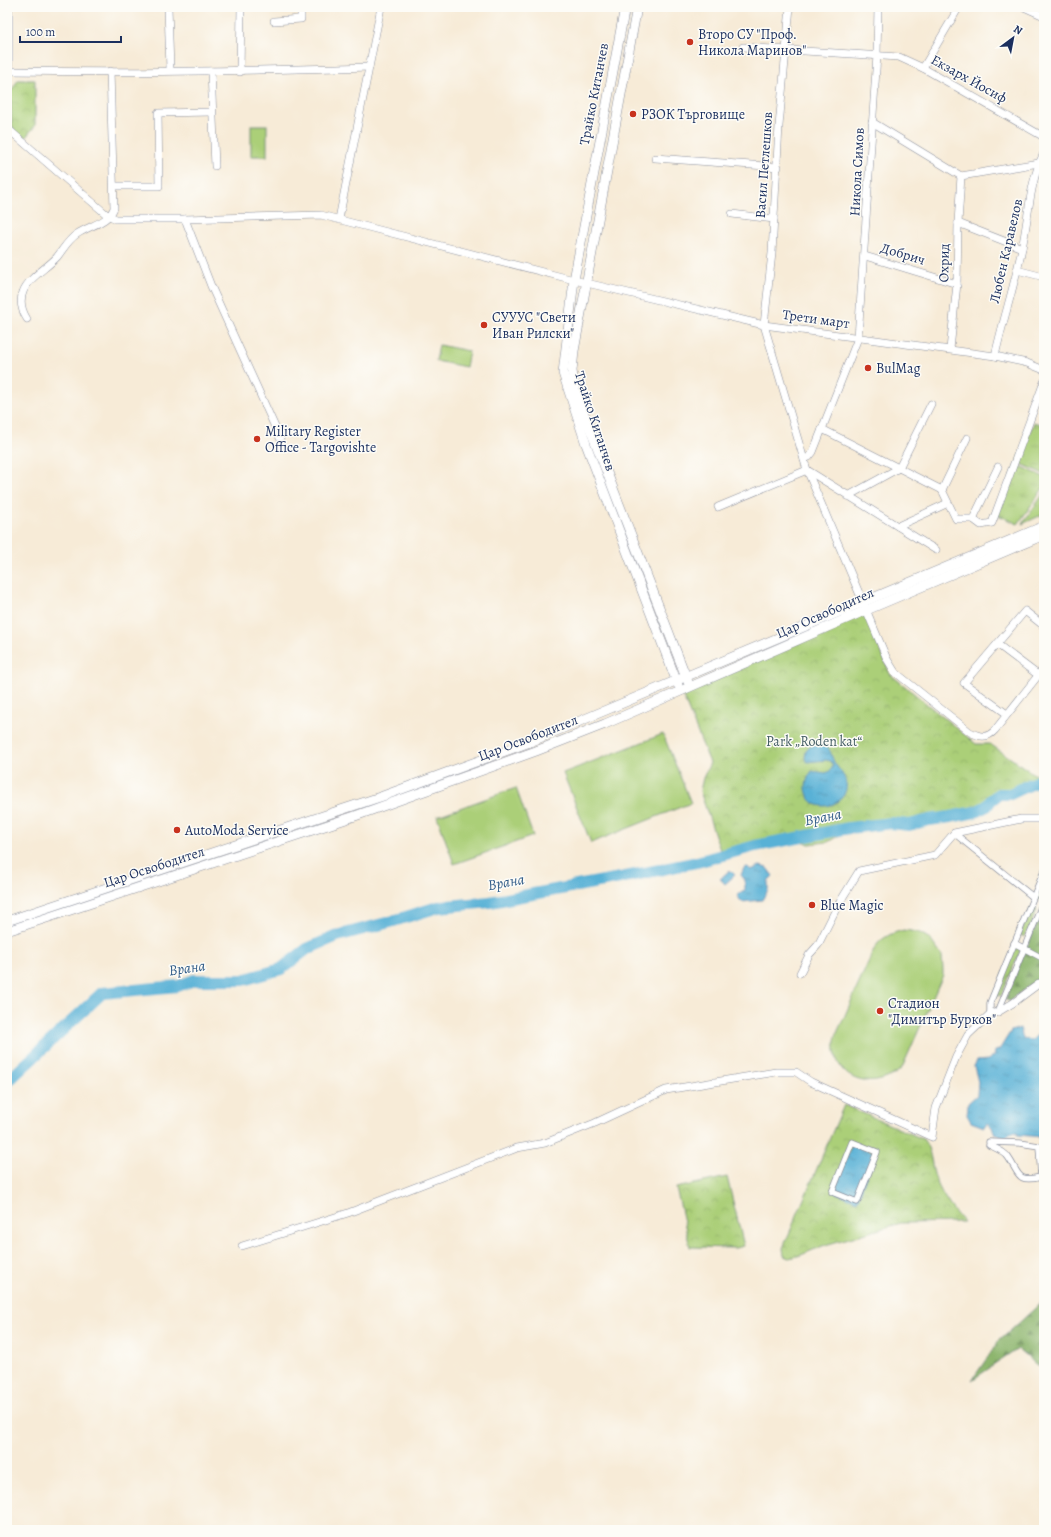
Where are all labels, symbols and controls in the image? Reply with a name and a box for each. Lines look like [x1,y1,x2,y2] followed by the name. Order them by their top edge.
[20,18,121,44] scale bar
[993,18,1033,58] north arrow
[1011,21,1025,38] text: N
[26,24,55,40] text: 100 m
[698,25,806,60] place label: Второ СУ "Проф. Никола Маринов"
[685,37,695,47] marker: Второ СУ "Проф. Никола Маринов"
[575,41,613,147] street label: Трайко Китанчев
[927,50,1011,108] street label: Екзарх Йосиф
[641,105,745,124] place label: РЗОК Търговище
[628,109,638,119] marker: РЗОК Търговище
[751,111,777,219] street label: Васил Петлешков
[845,127,869,217] street label: Никола Симов
[985,197,1027,305] street label: Любен Каравелов
[878,238,928,270] street label: Добрич
[934,243,954,283] street label: Охрид
[781,305,851,333] street label: Трети март
[492,308,576,343] place label: СУУУС "Свети Иван Рилски"
[479,320,489,330] marker: СУУУС "Свети Иван Рилски"
[876,359,921,378] place label: BulMag
[863,363,873,373] marker: BulMag
[570,369,620,474] street label: Трайко Китанчев
[265,422,376,457] place label: Military Register Office - Targovishte
[252,434,262,444] marker: Military Register Office - Targovishte
[773,583,877,643] street label: Цар Освободител
[476,710,580,766] street label: Цар Освободител
[766,732,862,751] park label: Park „Roden kat“
[803,804,843,830] water label: Врана
[184,821,289,840] place label: AutoModa Service
[172,825,182,835] marker: AutoModa Service
[101,842,207,892] street label: Цар Освободител
[486,869,526,895] water label: Врана
[820,896,884,915] place label: Blue Magic
[807,900,817,910] marker: Blue Magic
[167,956,207,980] water label: Врана
[888,994,996,1029] place label: Стадион "Димитър Бурков"
[875,1006,885,1016] marker: Стадион "Димитър Бурков"

